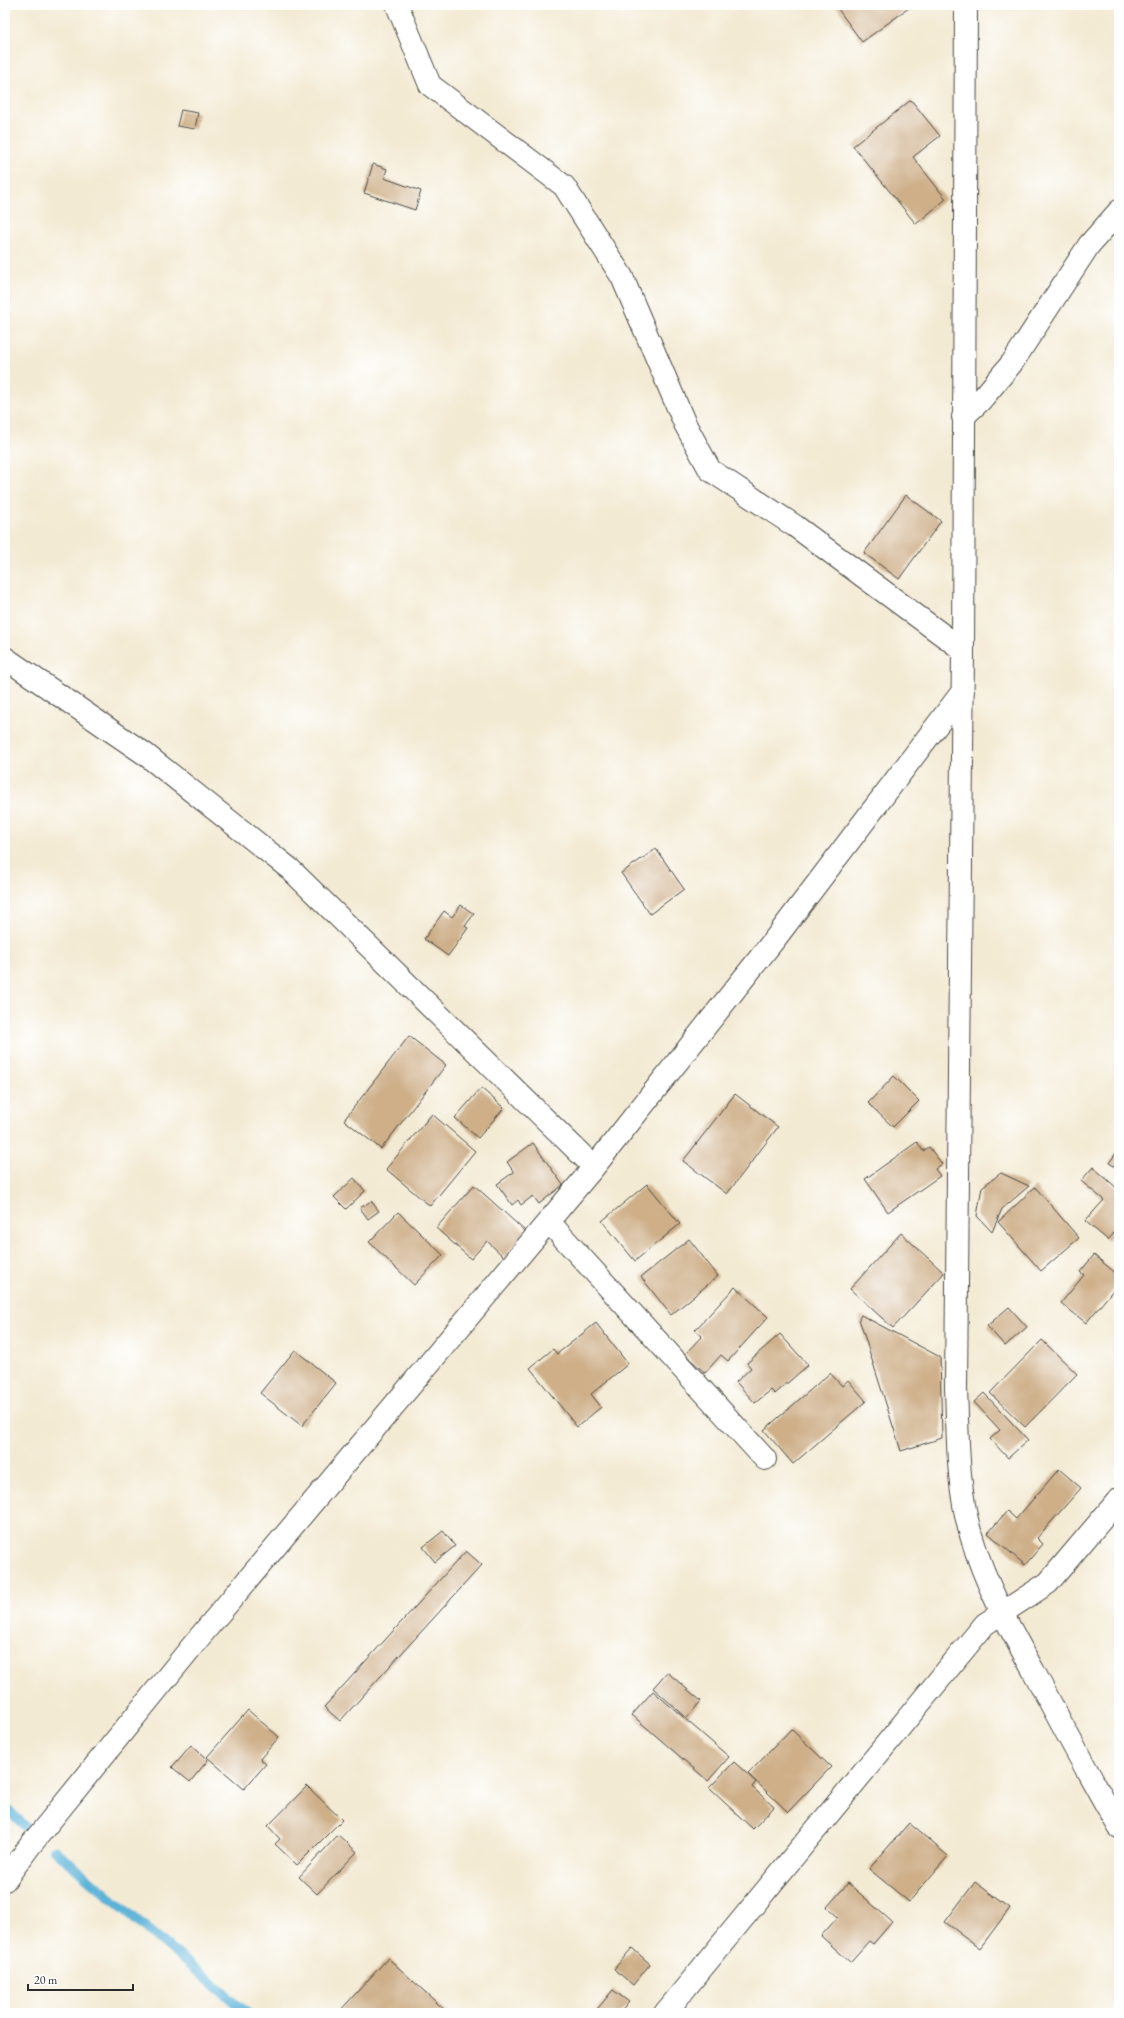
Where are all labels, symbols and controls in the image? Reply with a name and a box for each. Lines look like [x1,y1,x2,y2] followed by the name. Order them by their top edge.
[28,1966,133,1992] scale bar
[34,1972,58,1988] text: 20 m

